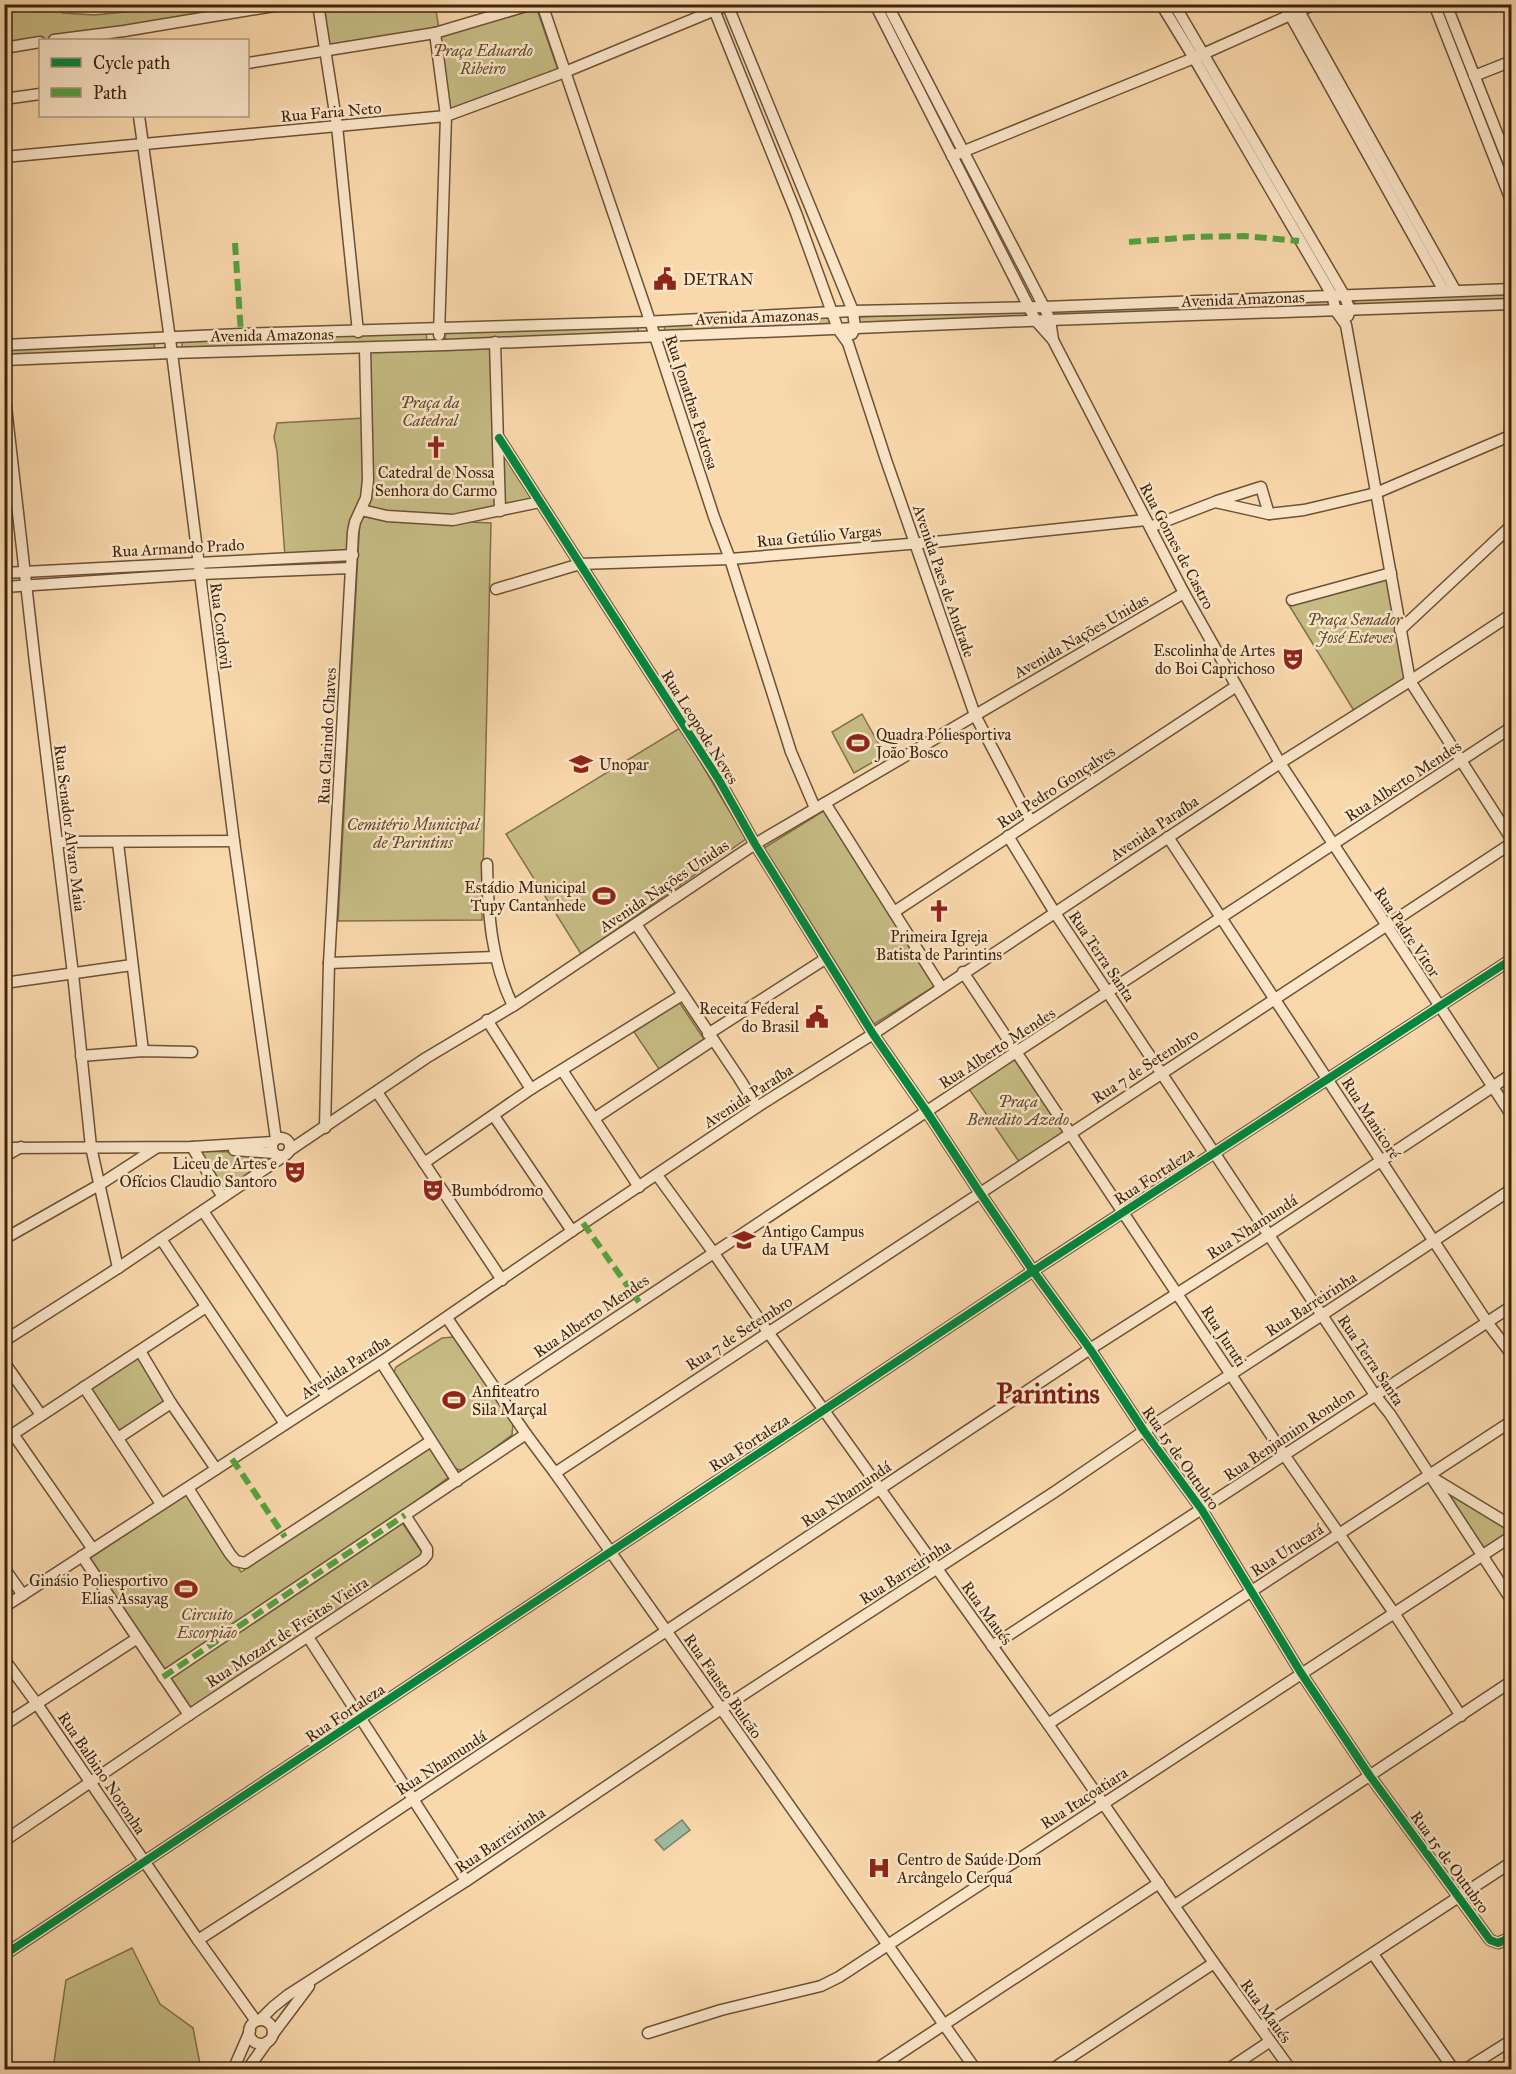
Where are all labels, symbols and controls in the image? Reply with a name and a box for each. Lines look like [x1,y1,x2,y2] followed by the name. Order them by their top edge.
[39,39,249,117] legend
[433,41,533,78] park label: Praça Eduardo Ribeiro
[93,52,170,74] text: Cycle path
[93,82,127,104] text: Path
[280,98,382,126] street label: Rua Faria Neto
[652,266,678,292] public building icon: DETRAN
[683,270,754,289] place label: DETRAN
[1180,287,1305,311] street label: Avenida Amazonas
[694,305,819,329] street label: Avenida Amazonas
[209,324,334,346] street label: Avenida Amazonas
[660,332,723,472] street label: Rua Jonathas Pedrosa
[400,393,460,430] park label: Praça da Catedral
[423,434,449,460] church icon: Catedral de Nossa Senhora do Carmo
[375,463,497,500] place label: Catedral de Nossa Senhora do Carmo
[1136,480,1218,612] street label: Rua Gomes de Castro
[909,501,979,660] street label: Avenida Paes de Andrade
[756,521,883,552] street label: Rua Getúlio Vargas
[111,535,245,561] street label: Rua Armando Prado
[206,581,236,671] street label: Rua Cordovil
[1009,590,1152,683] street label: Avenida Nações Unidas
[1308,610,1404,647] park label: Praça Senador José Esteves
[1153,641,1275,678] place label: Escolinha de Artes do Boi Caprichoso
[1280,646,1306,672] theatre icon: Escolinha de Artes do Boi Caprichoso
[314,667,340,805] street label: Rua Clarindo Chaves
[657,667,743,788] street label: Rua Leopode Neves
[874,725,1012,763] place label: Quadra Poliesportiva João Bosco
[845,730,871,756] sports icon: Quadra Poliesportiva João Bosco
[1341,736,1465,826] street label: Rua Alberto Mendes
[993,742,1119,832] street label: Rua Pedro Gonçalves
[50,743,90,913] street label: Rua Senador Alvaro Maia
[568,751,594,777] school or university icon: Unopar
[599,755,649,774] place label: Unopar
[1105,791,1202,865] street label: Avenida Paraíba
[347,815,481,852] park label: Cemitério Municipal de Parintins
[595,835,733,937] street label: Avenida Nações Unidas
[464,878,587,915] place label: Estádio Municipal Tupy Cantanhede
[591,883,617,909] sports icon: Estádio Municipal Tupy Cantanhede
[1370,883,1444,981] street label: Rua Padre Vitor
[926,898,952,924] church icon: Primeira Igreja Batista de Parintins
[1065,907,1139,1005] street label: Rua Terra Santa
[876,927,1002,964] place label: Primeira Igreja Batista de Parintins
[699,999,800,1036] place label: Receita Federal do Brasil
[935,1003,1059,1093] street label: Rua Alberto Mendes
[804,1004,830,1030] public building icon: Receita Federal do Brasil
[1088,1024,1202,1108] street label: Rua 7 de Setembro
[699,1060,796,1132] street label: Avenida Paraíba
[1338,1074,1405,1163] street label: Rua Manicoré
[966,1092,1069,1129] park label: Praça Benedito Azedo
[1110,1143,1198,1209] street label: Rua Fortaleza
[120,1154,277,1191] place label: Liceu de Artes e Ofícios Claudio Santoro
[282,1159,308,1185] theatre icon: Liceu de Artes e Ofícios Claudio Santoro
[420,1177,446,1203] theatre icon: Bumbódromo
[451,1181,543,1200] place label: Bumbódromo
[1203,1190,1301,1263] street label: Rua Nhamundá
[761,1222,864,1259] place label: Antigo Campus da UFAM
[731,1227,757,1253] school or university icon: Antigo Campus da UFAM
[1262,1267,1360,1341] street label: Rua Barreirinha
[530,1270,652,1362] street label: Rua Alberto Mendes
[682,1291,796,1375] street label: Rua 7 de Setembro
[1196,1302,1251,1371] street label: Rua Juruti
[1334,1311,1408,1409] street label: Rua Terra Santa
[296,1331,393,1403] street label: Avenida Paraíba
[996,1376,1100,1411] district label: Parintins
[471,1382,548,1419] place label: Anfiteatro Sila Marçal
[1220,1383,1358,1485] street label: Rua Benjamim Rondon
[441,1387,467,1413] sports icon: Anfiteatro Sila Marçal
[1138,1403,1224,1513] street label: Rua 15 de Outubro
[705,1410,793,1476] street label: Rua Fortaleza
[797,1457,895,1531] street label: Rua Nhamundá
[1247,1519,1327,1581] street label: Rua Urucará
[856,1535,954,1609] street label: Rua Barreirinha
[29,1571,169,1609] place label: Ginásio Poliesportivo Elias Assayag
[202,1572,372,1692] street label: Rua Mozart de Freitas Vieira
[173,1576,199,1602] sports icon: Ginásio Poliesportivo Elias Assayag
[958,1577,1017,1649] street label: Rua Maués
[176,1605,237,1643] park label: Circuito Escorpião
[680,1630,766,1742] street label: Rua Fausto Bulcão
[302,1679,388,1746] street label: Rua Fortaleza
[54,1708,150,1838] street label: Rua Balbino Noronha
[392,1726,490,1799] street label: Rua Nhamundá
[1037,1763,1131,1833] street label: Rua Itacoatiara
[451,1803,549,1877] street label: Rua Barreirinha
[1407,1807,1493,1917] street label: Rua 15 de Outubro
[896,1850,1042,1888] place label: Centro de Saúde Dom Arcângelo Cerqua
[866,1855,892,1881] hospital icon: Centro de Saúde Dom Arcângelo Cerqua
[1237,1975,1296,2047] street label: Rua Maués

